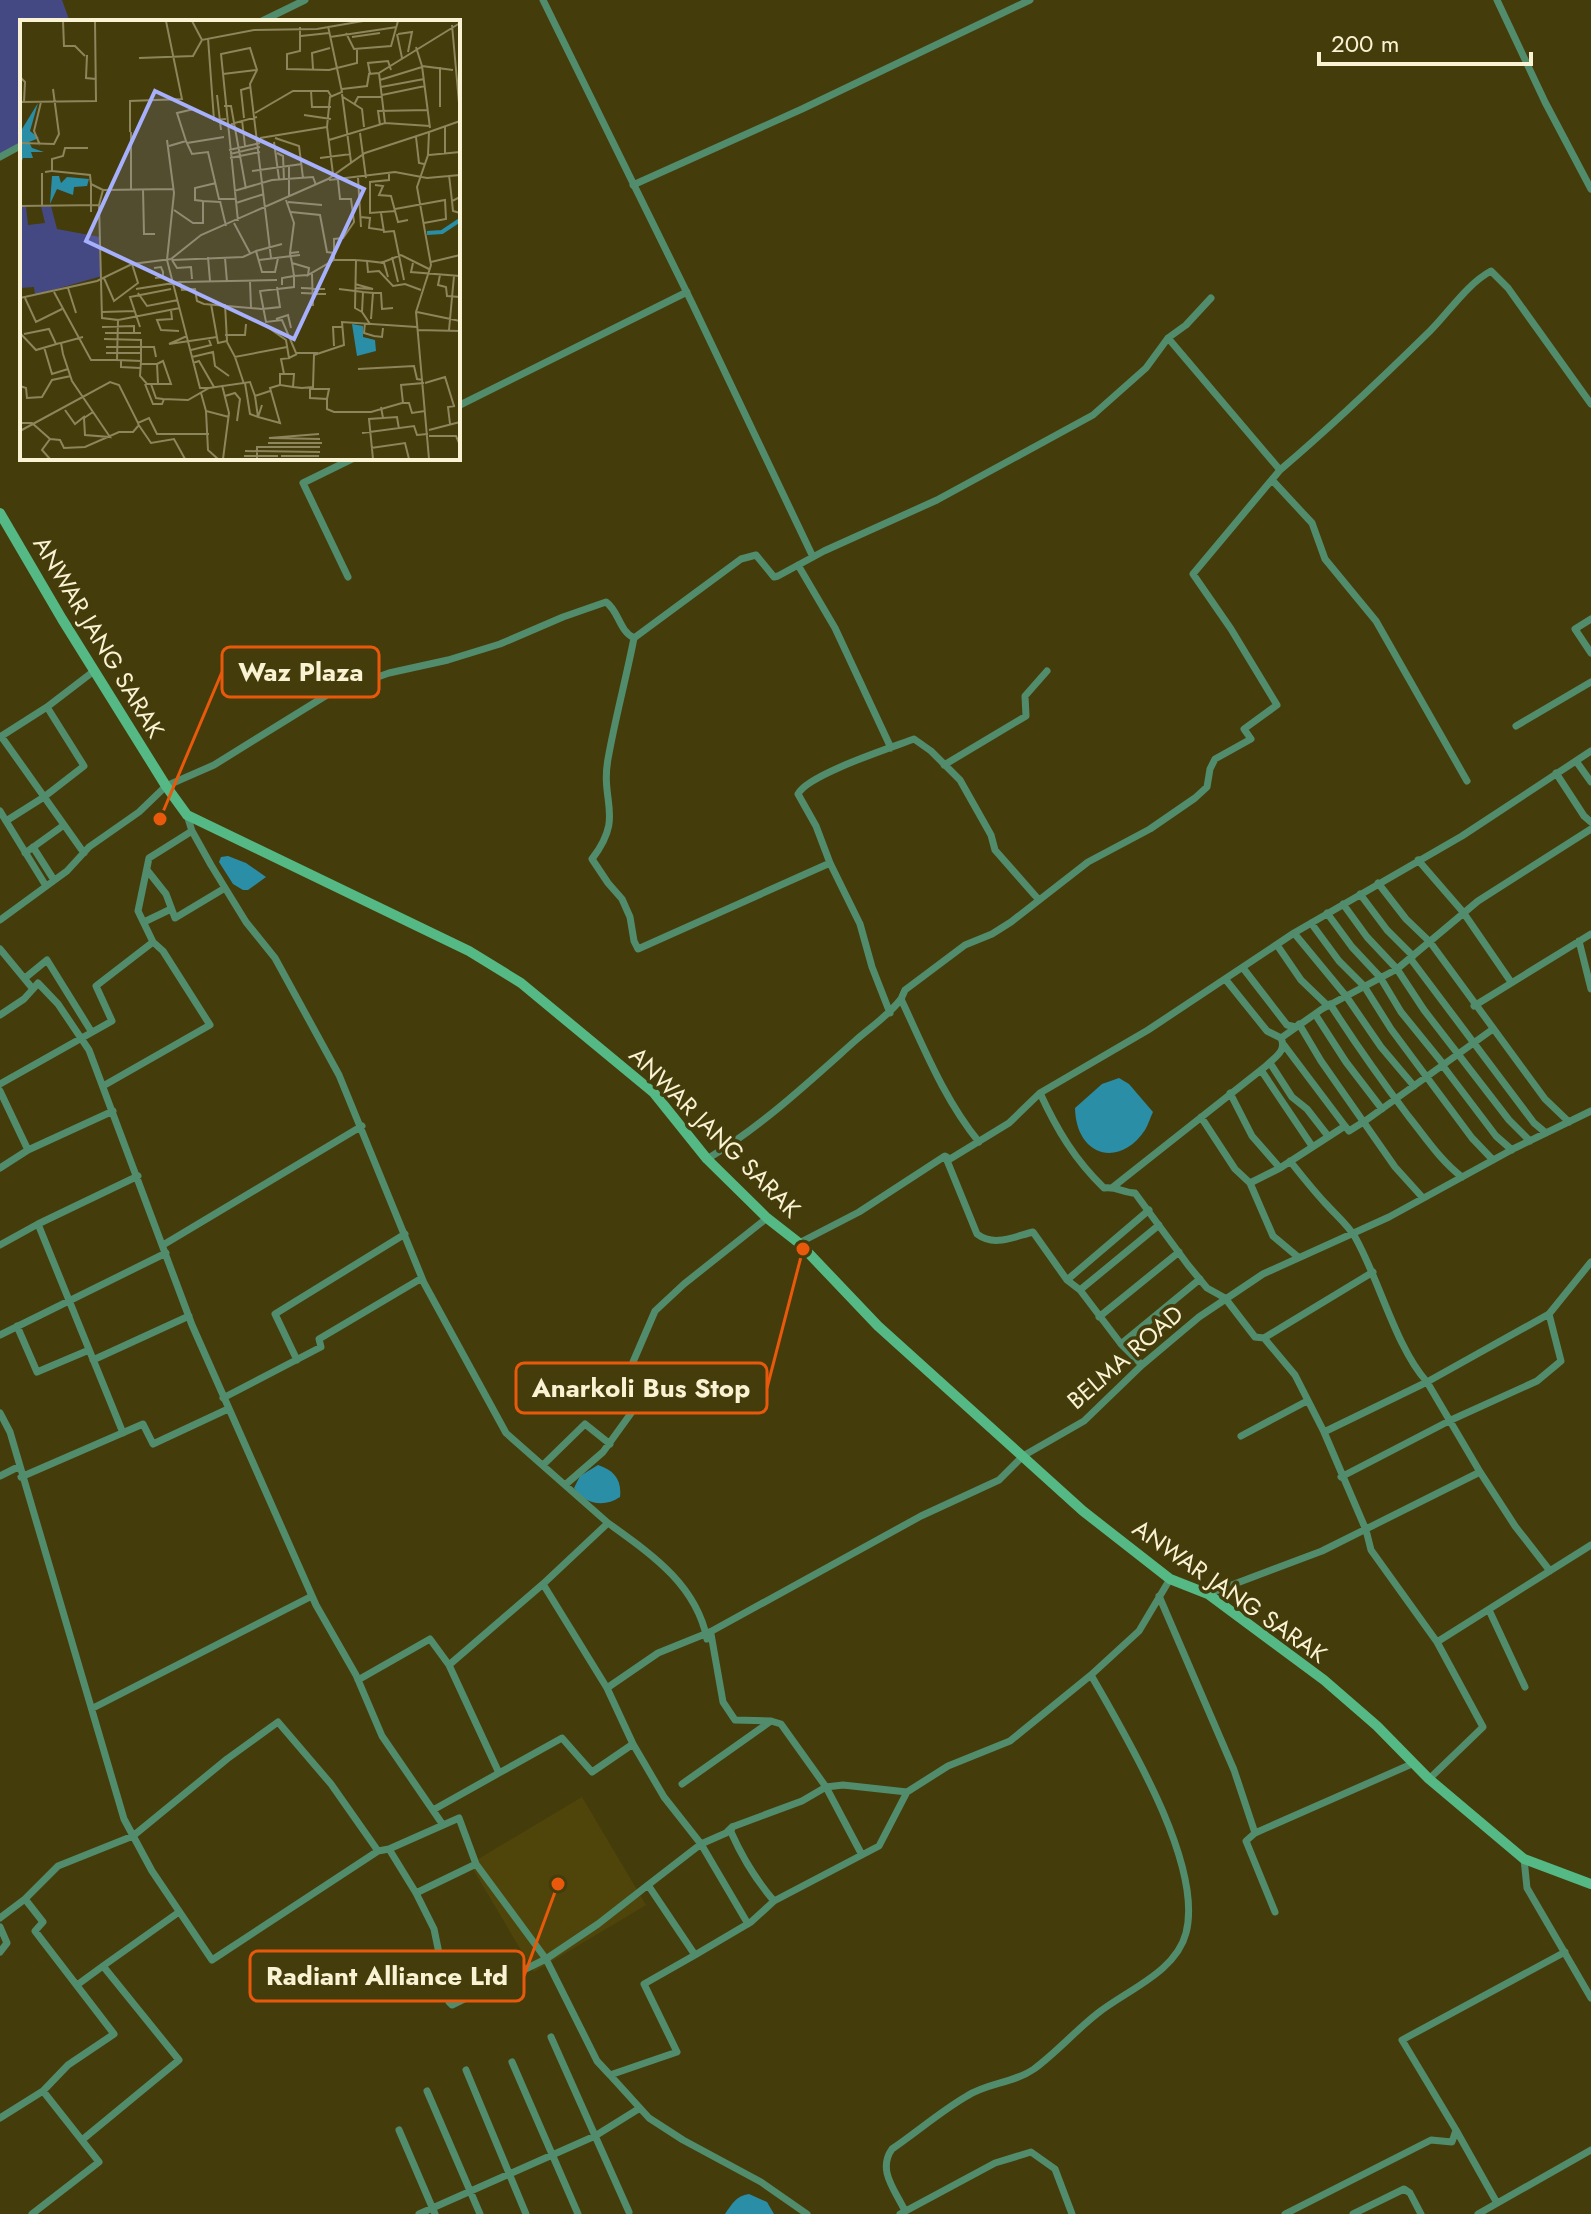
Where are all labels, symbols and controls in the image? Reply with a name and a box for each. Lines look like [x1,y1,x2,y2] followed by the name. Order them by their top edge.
[1319,16,1531,66] scale bar
[20,20,460,460] inset map
[1331,26,1399,61] text: 200 m
[25,529,173,745] street label: ANWAR JANG SARAK
[222,647,379,697] callout: Waz Plaza
[238,653,364,691] text: Waz Plaza
[621,1038,809,1226] street label: ANWAR JANG SARAK
[1059,1297,1191,1417] street label: BELMA ROAD
[516,1363,767,1413] callout: Anarkoli Bus Stop
[531,1369,750,1407] text: Anarkoli Bus Stop
[1126,1511,1335,1672] street label: ANWAR JANG SARAK
[250,1951,524,2001] callout: Radiant Alliance Ltd
[266,1957,508,1995] text: Radiant Alliance Ltd

